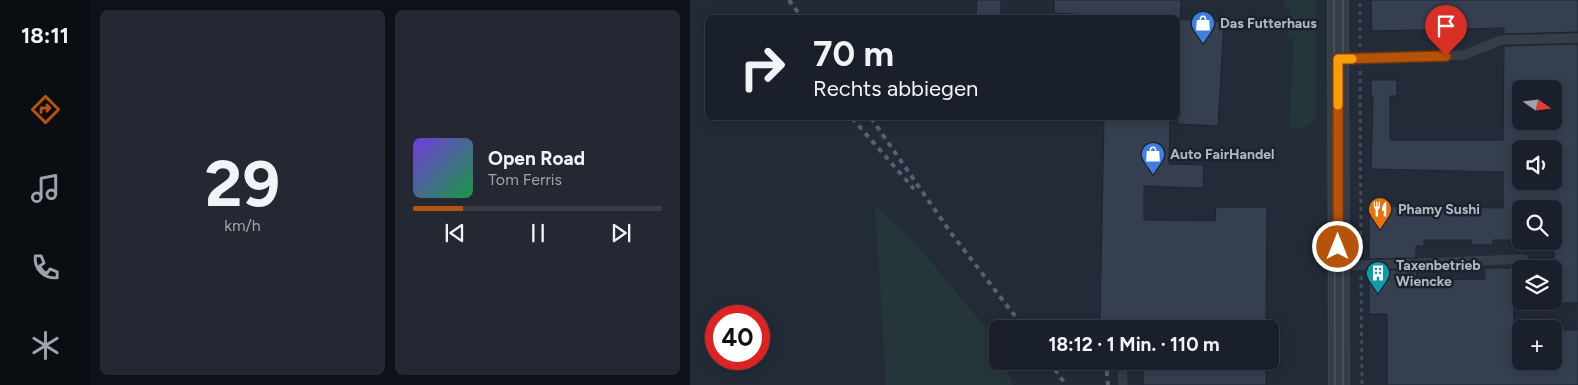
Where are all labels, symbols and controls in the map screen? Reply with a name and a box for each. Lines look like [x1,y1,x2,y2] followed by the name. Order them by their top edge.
[1425,5,1467,56] pin
[1190,10,1216,44] shop icon: Das Futterhaus
[1432,12,1460,40] icon: arrive
[1220,15,1317,32] place label: Das Futterhaus
[21,22,69,49] text: 18:11
[813,33,894,75] text: 70 m
[730,35,795,100] icon: right
[813,75,978,102] text: Rechts abbiegen
[1512,80,1562,130] north arrow
[1512,80,1562,370] map controls
[28,92,63,127] icon: directions
[1512,140,1562,190] button: sound
[1140,141,1166,175] shop icon: Auto FairHandel
[205,144,280,222] text: 29
[1170,146,1274,163] place label: Auto FairHandel
[488,147,585,170] text: Open Road
[488,170,562,189] text: Tom Ferris
[28,171,63,206] icon: music
[1367,196,1393,230] restaurant icon: Phamy Sushi
[1512,200,1562,250] button: search
[1398,201,1480,218] place label: Phamy Sushi
[224,216,261,235] text: km/h
[441,219,469,247] icon: previous
[524,219,552,247] icon: pause
[607,219,635,247] icon: next
[1311,220,1363,272] position arrow
[28,250,63,285] icon: phone
[1396,257,1480,290] place label: Taxenbetrieb Wiencke
[1365,260,1391,294] building icon: Taxenbetrieb Wiencke
[1512,260,1562,310] button: layers
[705,305,770,370] speed limit sign: 40
[1512,320,1562,370] button: +
[28,328,63,363] icon: climate
[1048,333,1220,356] text: 18:12 · 1 Min. · 110 m

